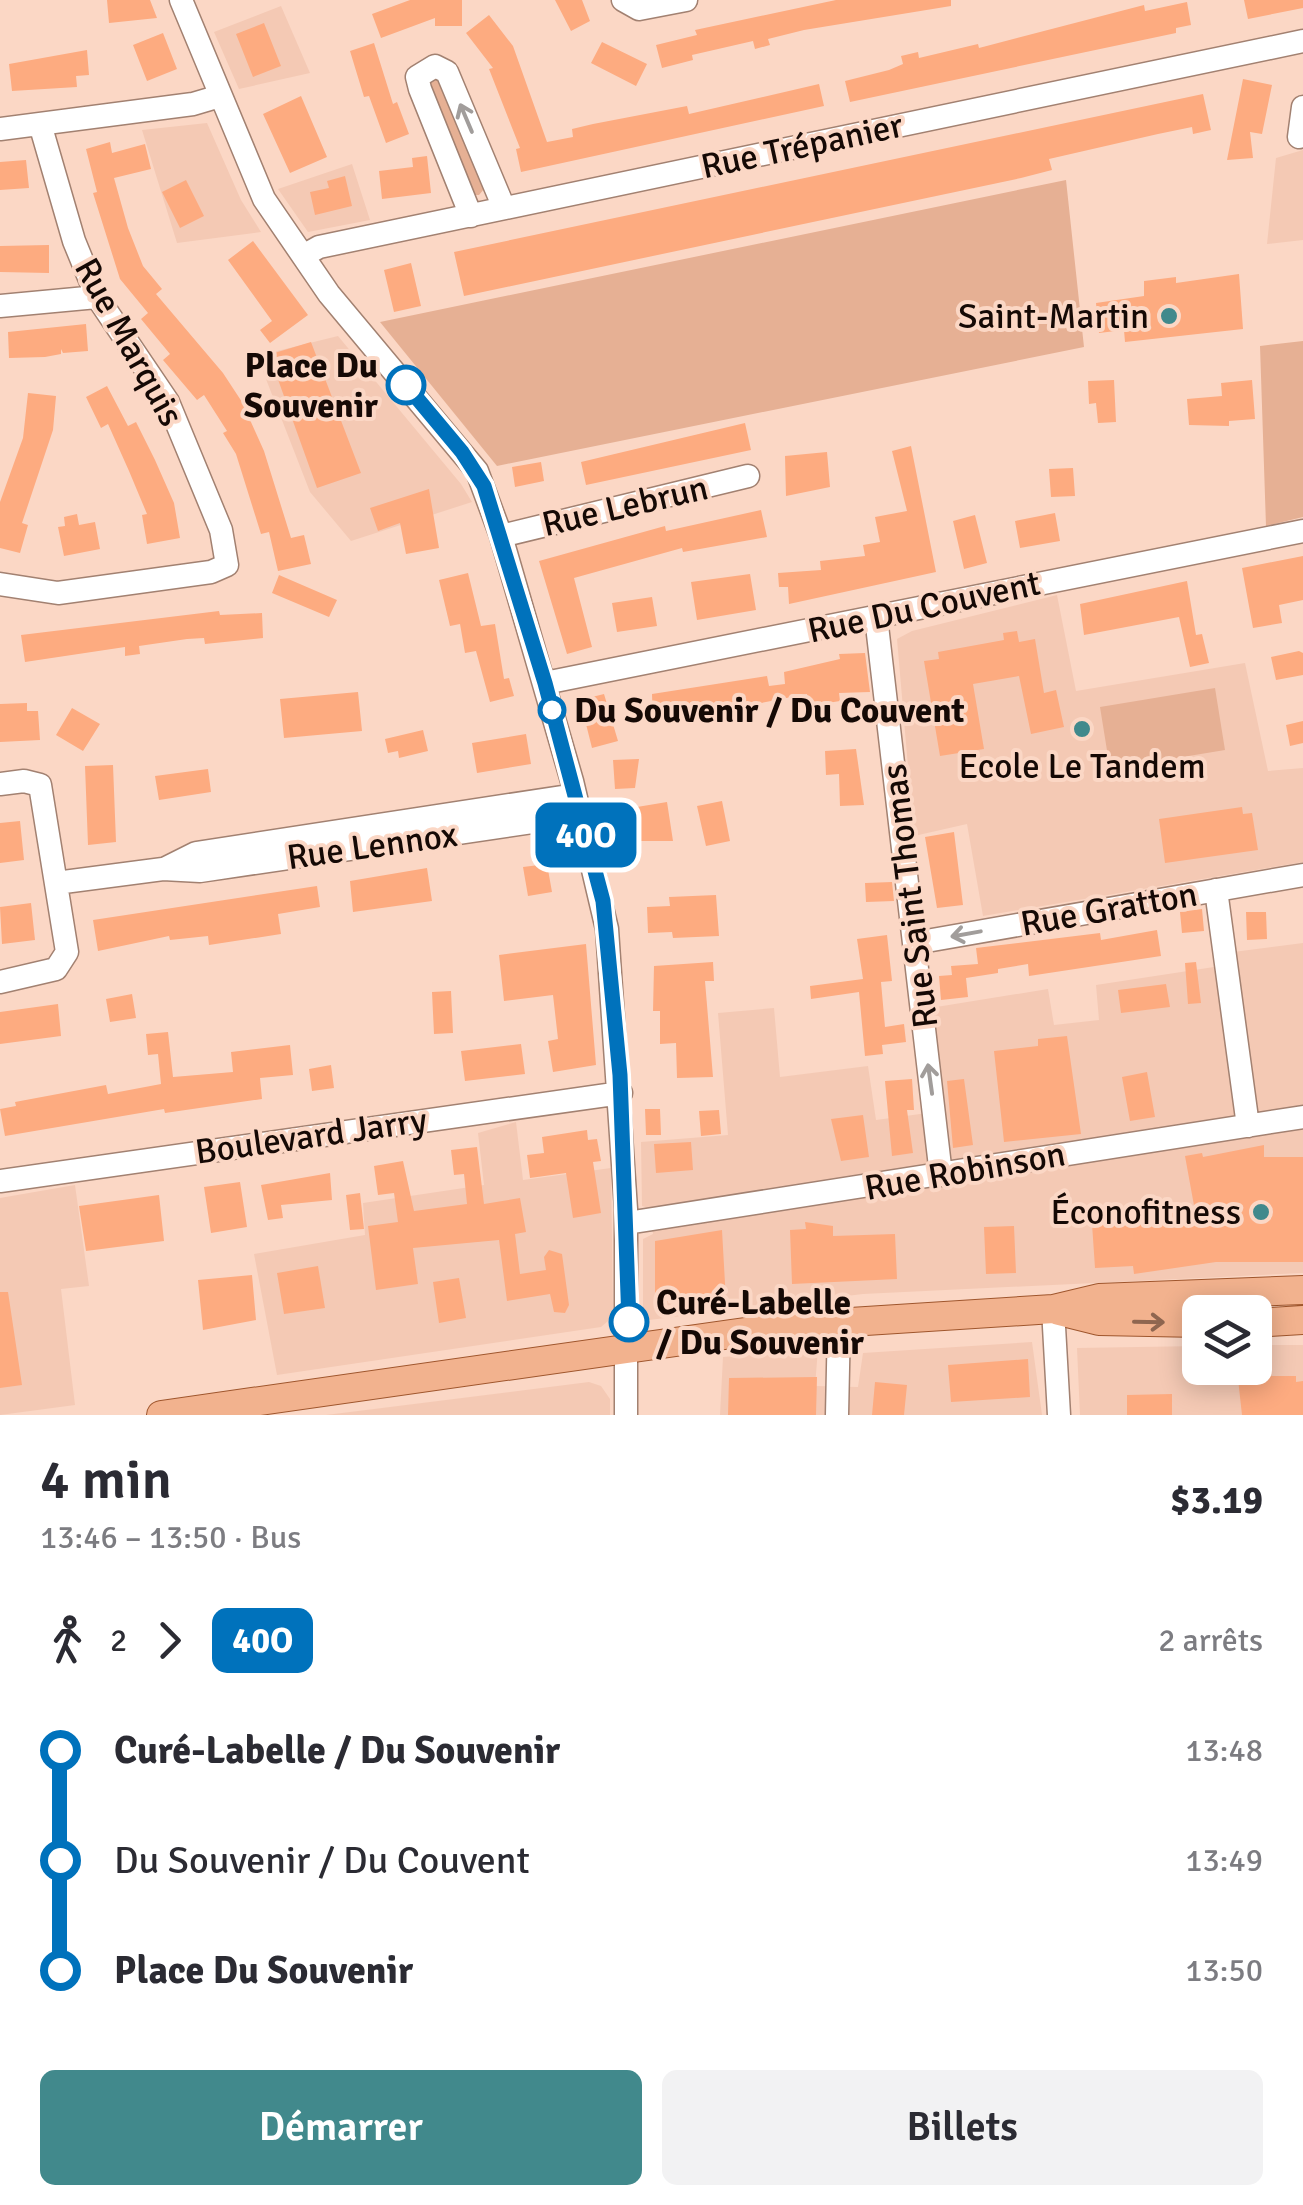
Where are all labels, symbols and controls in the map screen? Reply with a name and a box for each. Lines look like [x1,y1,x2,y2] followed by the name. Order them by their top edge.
[456,103,474,134] one-way arrow
[697,104,907,188] street label: Rue Trépanier
[65,250,193,434] street label: Rue Marquis
[958,295,1149,338] place label: Saint-Martin
[1158,305,1180,327] marker: Saint-Martin
[244,344,378,427] place label: Place Du Souvenir
[387,366,425,404] marker: Place Du Souvenir
[538,466,712,546] street label: Rue Lebrun
[804,561,1044,653] street label: Rue Du Couvent
[574,689,965,732] place label: Du Souvenir / Du Couvent
[539,697,565,723] marker: Du Souvenir / Du Couvent
[1071,718,1093,740] marker: Ecole Le Tandem
[958,745,1206,788] place label: Ecole Le Tandem
[872,761,948,1031] street label: Rue Saint Thomas
[528,802,644,868] line badge: 40O
[284,813,460,879] street label: Rue Lennox
[555,814,617,857] text: 40O
[1017,872,1201,946] street label: Rue Gratton
[950,925,982,943] one-way arrow
[921,1063,939,1095] one-way arrow
[192,1098,430,1174] street label: Boulevard Jarry
[861,1132,1069,1210] street label: Rue Robinson
[1050,1191,1241,1234] place label: Éconofitness
[1250,1201,1272,1223] marker: Éconofitness
[656,1281,864,1364] place label: Curé-Labelle / Du Souvenir
[1182,1295,1272,1385] map controls
[1182,1295,1272,1385] button: layers
[610,1303,648,1341] marker: Curé-Labelle / Du Souvenir
[1132,1312,1165,1332] one-way arrow
[40,1446,172,1514] text: 4 min
[1170,1477,1263,1524] text: $3.19
[40,1518,301,1557] text: 13:46 – 13:50 · Bus
[40,1613,95,1668] icon: walk
[142,1613,197,1668] icon: forward
[232,1619,293,1662] text: 40O
[110,1621,127,1660] text: 2
[1158,1621,1263,1660] text: 2 arrêts
[114,1727,560,1774] text: Curé-Labelle / Du Souvenir
[1185,1731,1263,1770] text: 13:48
[114,1837,530,1884] text: Du Souvenir / Du Couvent
[1185,1841,1263,1880] text: 13:49
[114,1947,413,1994] text: Place Du Souvenir
[1185,1951,1263,1990] text: 13:50
[40,2070,642,2185] button: Démarrer
[662,2070,1263,2185] button: Billets

